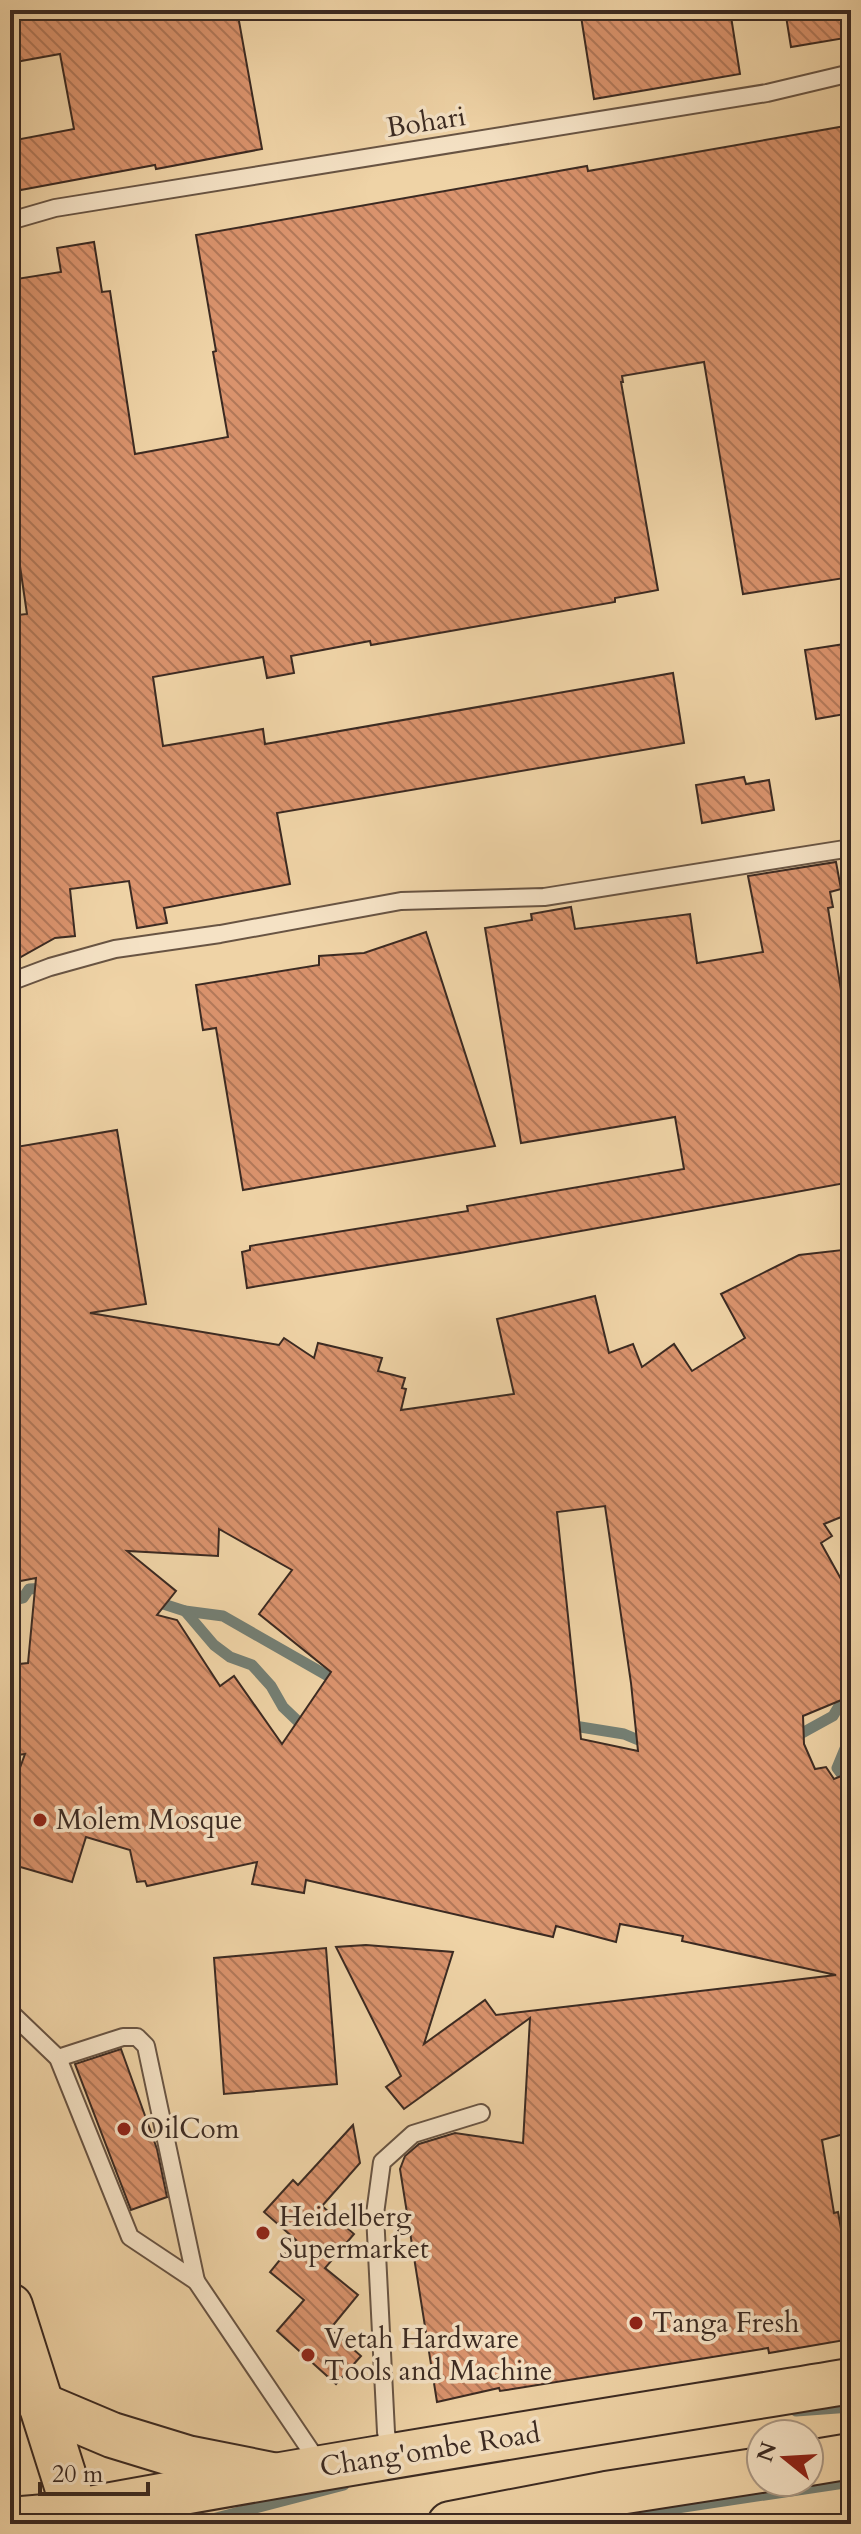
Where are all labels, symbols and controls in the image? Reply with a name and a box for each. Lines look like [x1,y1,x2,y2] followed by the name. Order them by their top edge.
[384,97,468,147] street label: Bohari
[56,1801,242,1839] place label: Molem Mosque
[31,1811,49,1829] marker: Molem Mosque
[140,2110,240,2148] place label: OilCom
[115,2120,133,2138] marker: OilCom
[279,2198,429,2268] place label: Heidelberg Supermarket
[254,2224,272,2242] marker: Heidelberg Supermarket
[652,2304,799,2342] place label: Tanga Fresh
[627,2314,645,2332] marker: Tanga Fresh
[324,2320,552,2390] place label: Vetah Hardware Tools and Machine
[299,2346,317,2364] marker: Vetah Hardware Tools and Machine
[317,2414,543,2486] street label: Chang'ombe Road
[745,2418,825,2498] north arrow
[750,2438,784,2466] text: N
[40,2446,148,2496] scale bar
[52,2458,104,2491] text: 20 m

